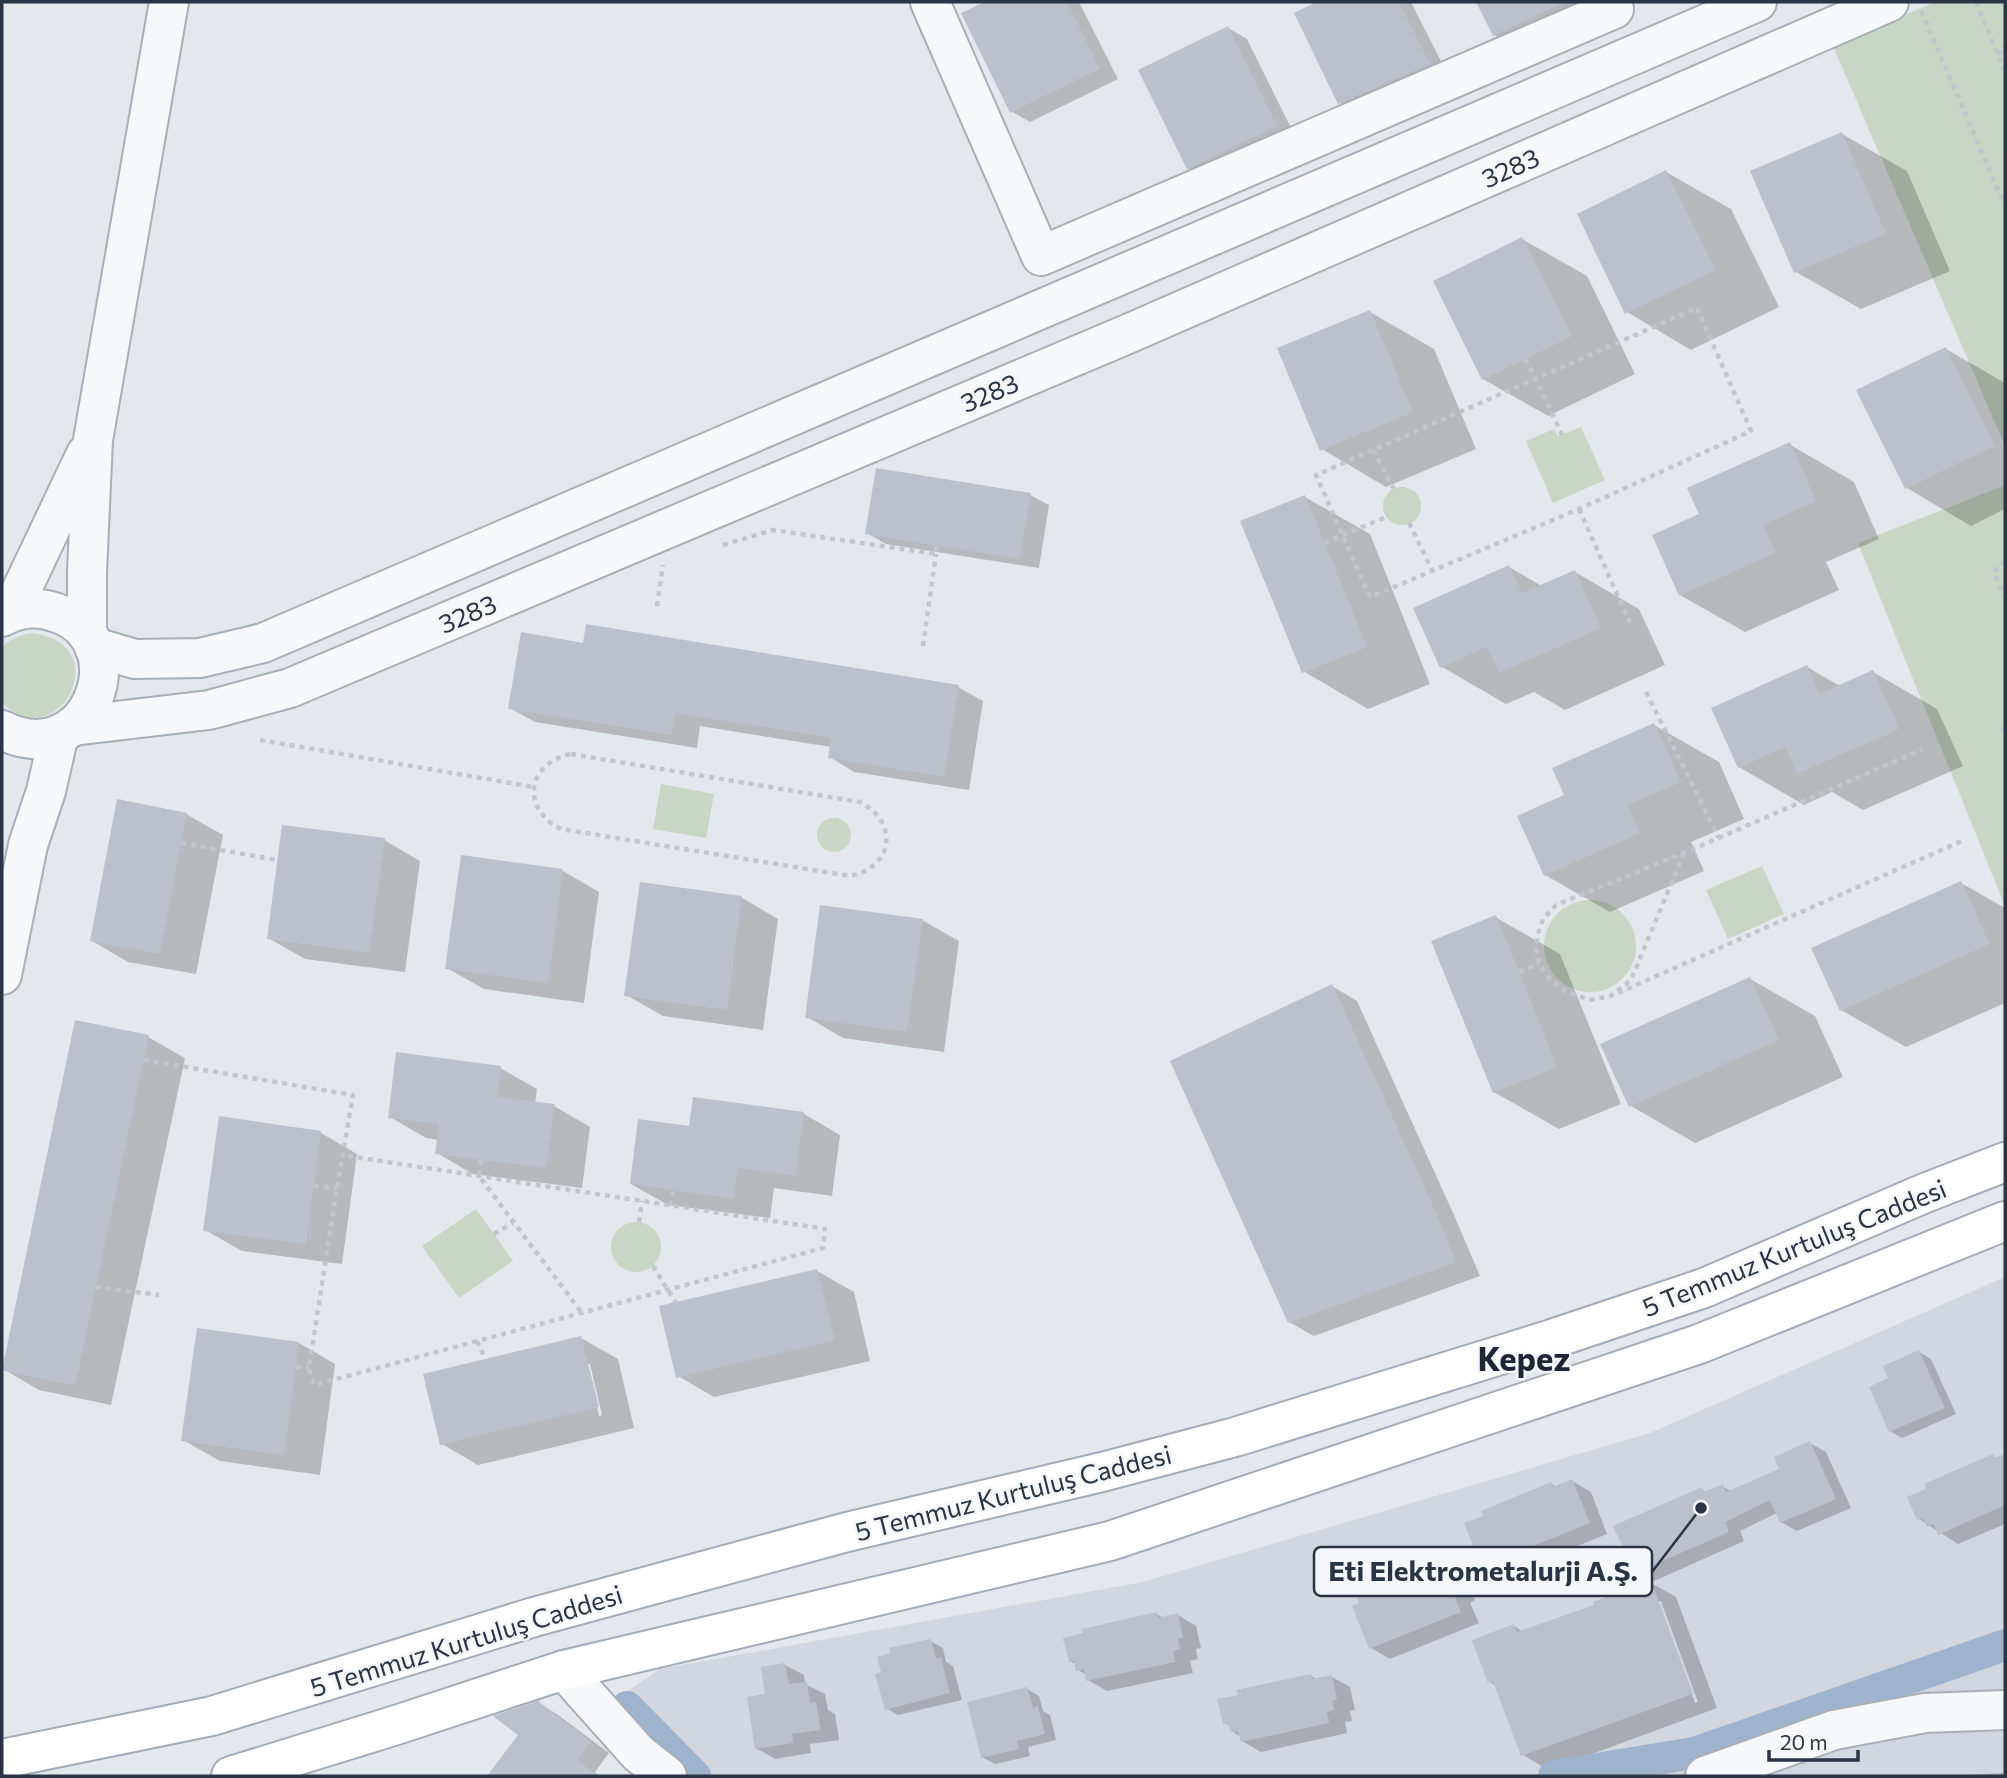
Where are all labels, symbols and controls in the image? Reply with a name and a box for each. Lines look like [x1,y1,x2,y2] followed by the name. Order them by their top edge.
[1476,141,1544,193] street label: 3283
[955,366,1023,418] street label: 3283
[433,587,501,639] street label: 3283
[1638,1172,1950,1322] street label: 5 Temmuz Kurtuluş Caddesi
[1478,1337,1570,1378] district label: Kepez
[852,1438,1174,1546] street label: 5 Temmuz Kurtuluş Caddesi
[1314,1547,1652,1596] callout: Eti Elektrometalurji A.Ş.
[1328,1553,1638,1587] text: Eti Elektrometalurji A.Ş.
[306,1578,626,1702] street label: 5 Temmuz Kurtuluş Caddesi
[1769,1718,1858,1762] scale bar
[1780,1729,1828,1754] text: 20 m

